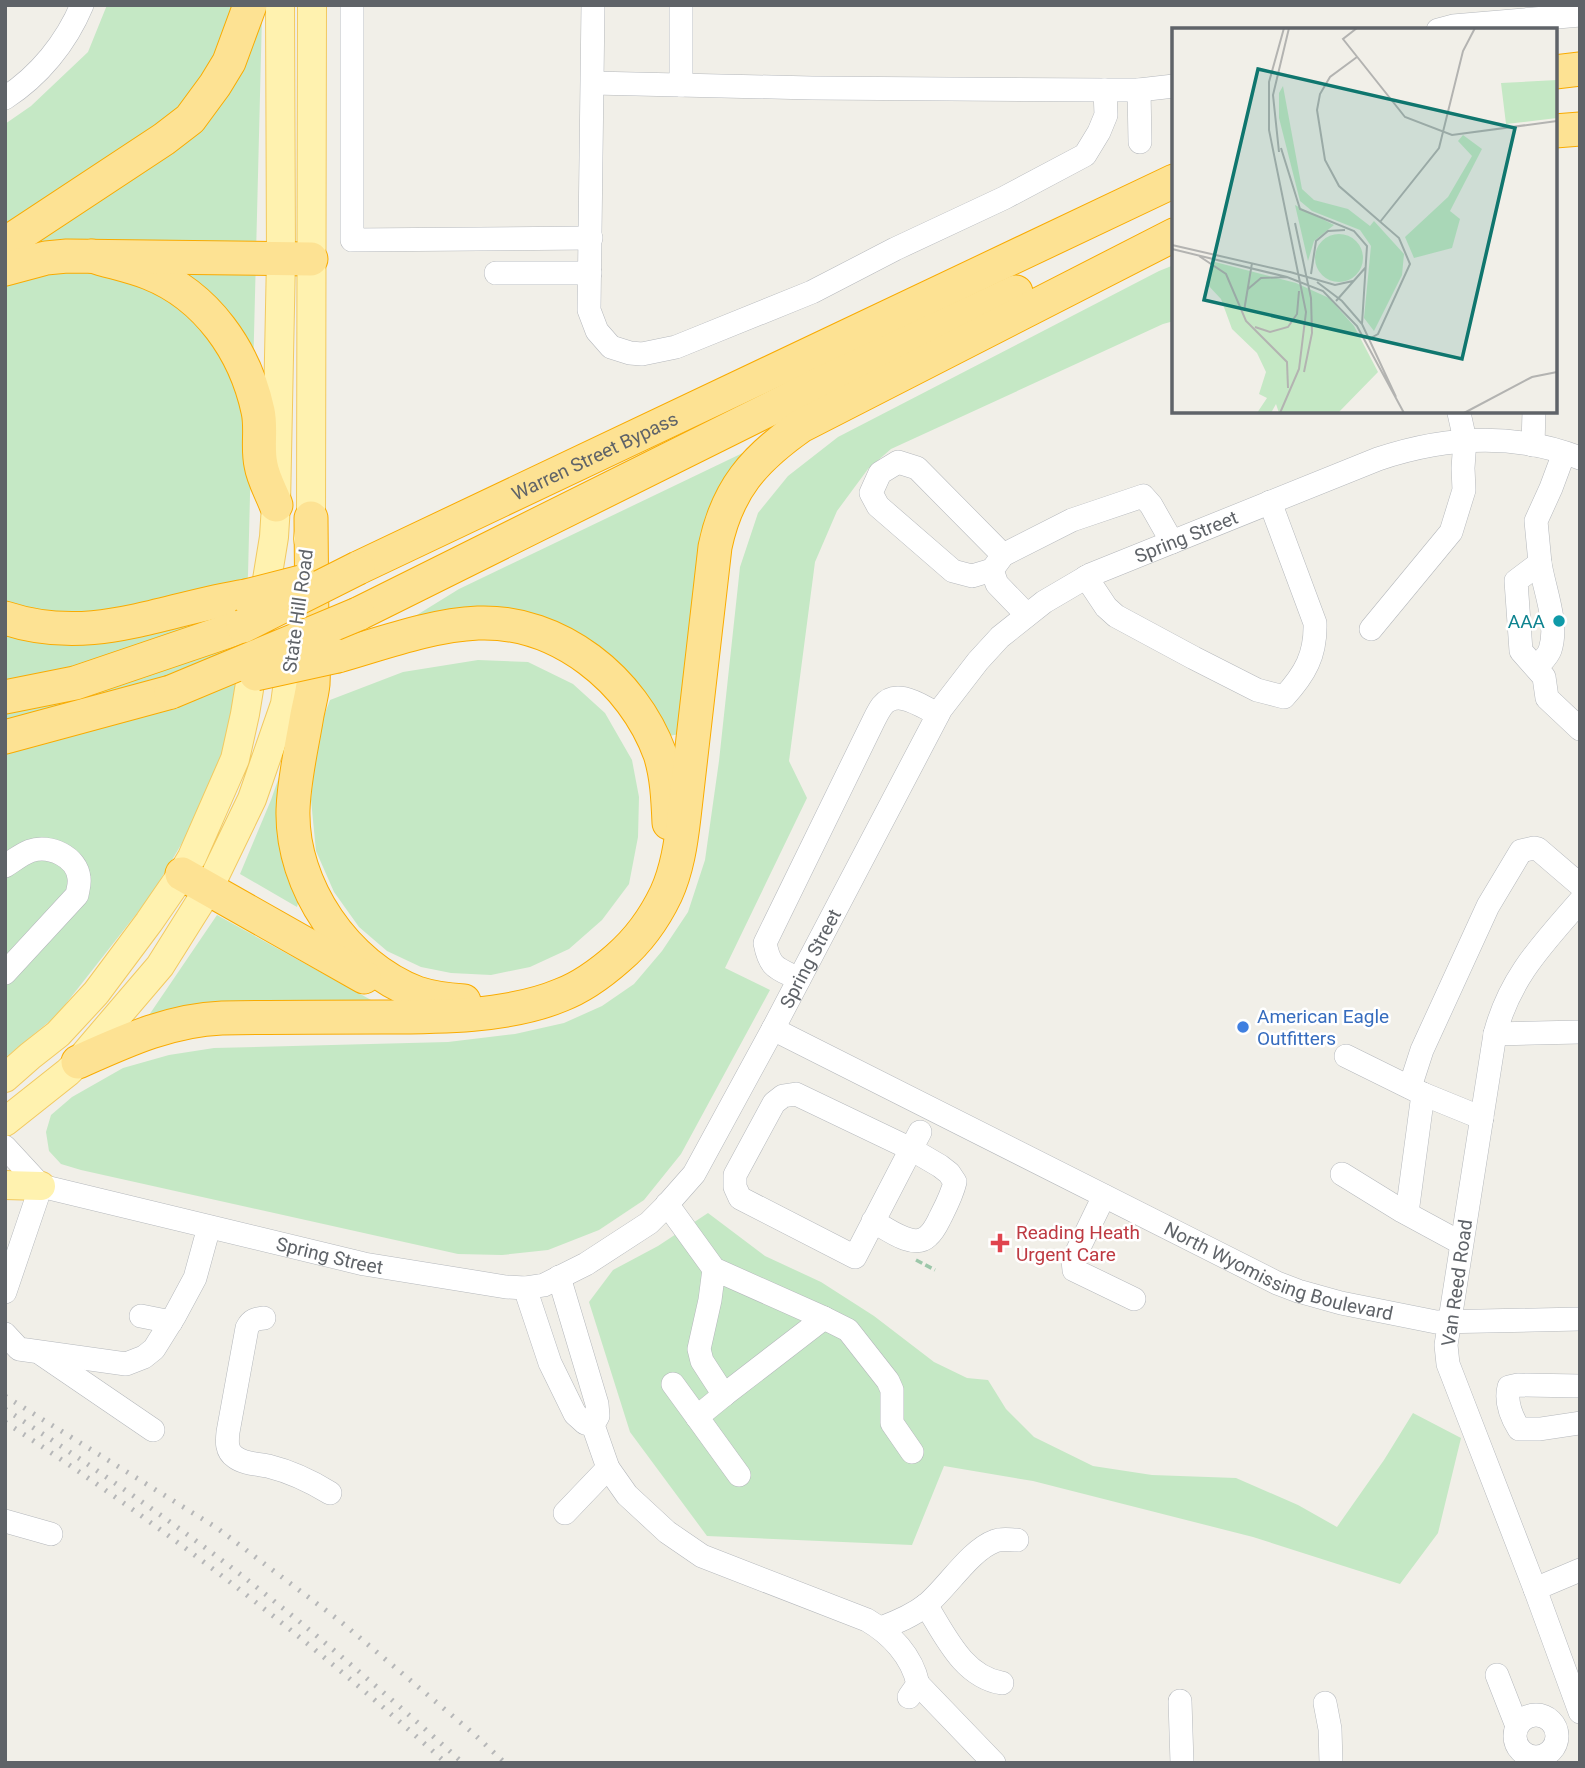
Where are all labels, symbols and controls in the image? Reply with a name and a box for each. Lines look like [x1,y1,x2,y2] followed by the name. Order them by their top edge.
[1172,28,1557,413] inset map
[508,407,682,505] street label: Warren Street Bypass
[1131,505,1241,567] street label: Spring Street
[278,548,318,674] street label: State Hill Road
[1508,610,1546,633] place label: AAA
[1551,613,1567,629] marker: AAA
[775,905,846,1012] street label: Spring Street
[1257,1005,1389,1050] place label: American Eagle Outfitters
[1235,1019,1251,1035] marker: American Eagle Outfitters
[1160,1217,1395,1325] street label: North Wyomissing Boulevard
[1437,1218,1477,1348] street label: Van Reed Road
[1016,1221,1140,1266] place label: Reading Heath Urgent Care
[274,1232,385,1278] street label: Spring Street
[990,1233,1010,1253] marker: Reading Heath Urgent Care

